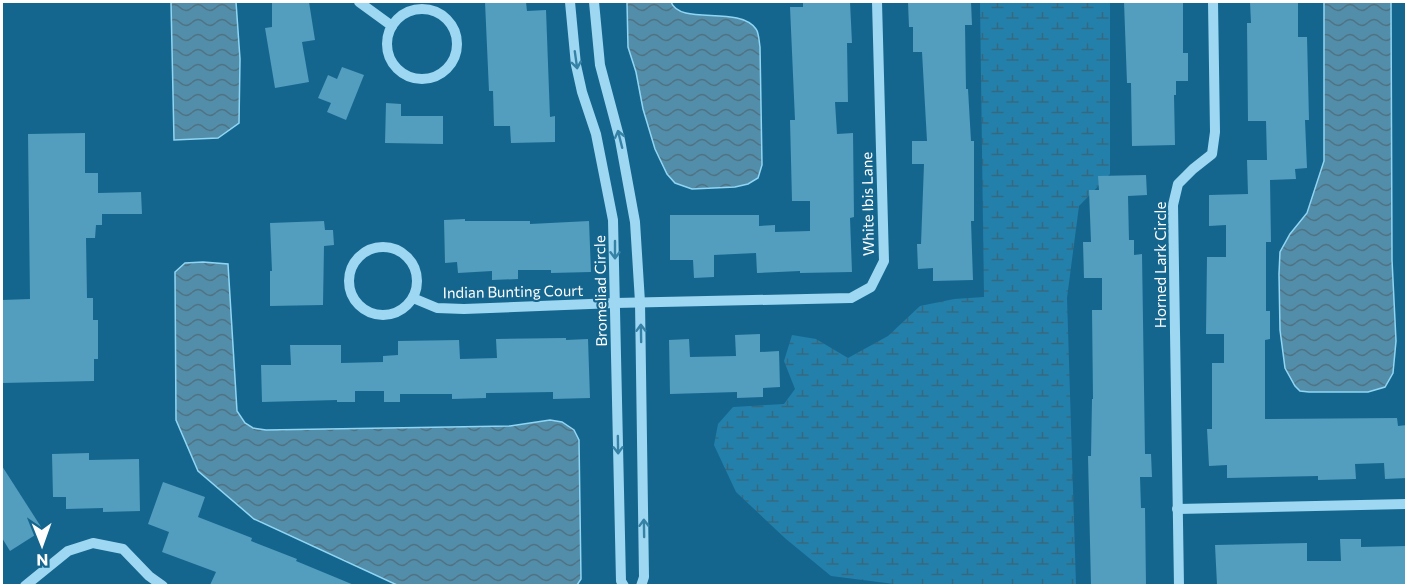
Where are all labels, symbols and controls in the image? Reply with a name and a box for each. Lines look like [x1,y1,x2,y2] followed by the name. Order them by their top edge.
[570,49,581,69] one-way arrow
[614,130,626,149] one-way arrow
[857,152,877,256] street label: White Ibis Lane
[1151,202,1169,328] street label: Horned Lark Circle
[590,235,610,347] street label: Bromeliad Circle
[609,239,621,259] one-way arrow
[443,281,583,301] street label: Indian Bunting Court
[635,323,647,343] one-way arrow
[612,434,624,454] one-way arrow
[12,515,72,575] north arrow
[638,518,650,538] one-way arrow
[36,551,48,570] text: N

